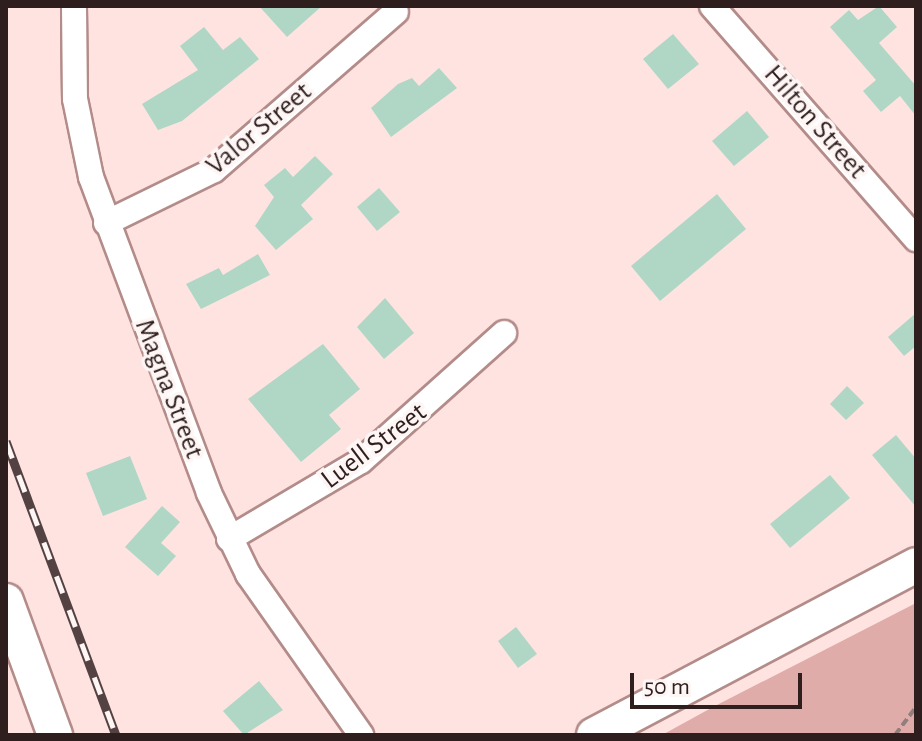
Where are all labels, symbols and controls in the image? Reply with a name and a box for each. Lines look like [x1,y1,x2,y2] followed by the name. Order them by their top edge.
[756,58,874,186] street label: Hilton Street
[199,75,319,183] street label: Valor Street
[127,315,211,463] street label: Magna Street
[315,396,433,496] street label: Luell Street
[634,657,806,707] scale bar
[644,675,690,699] text: 50 m

